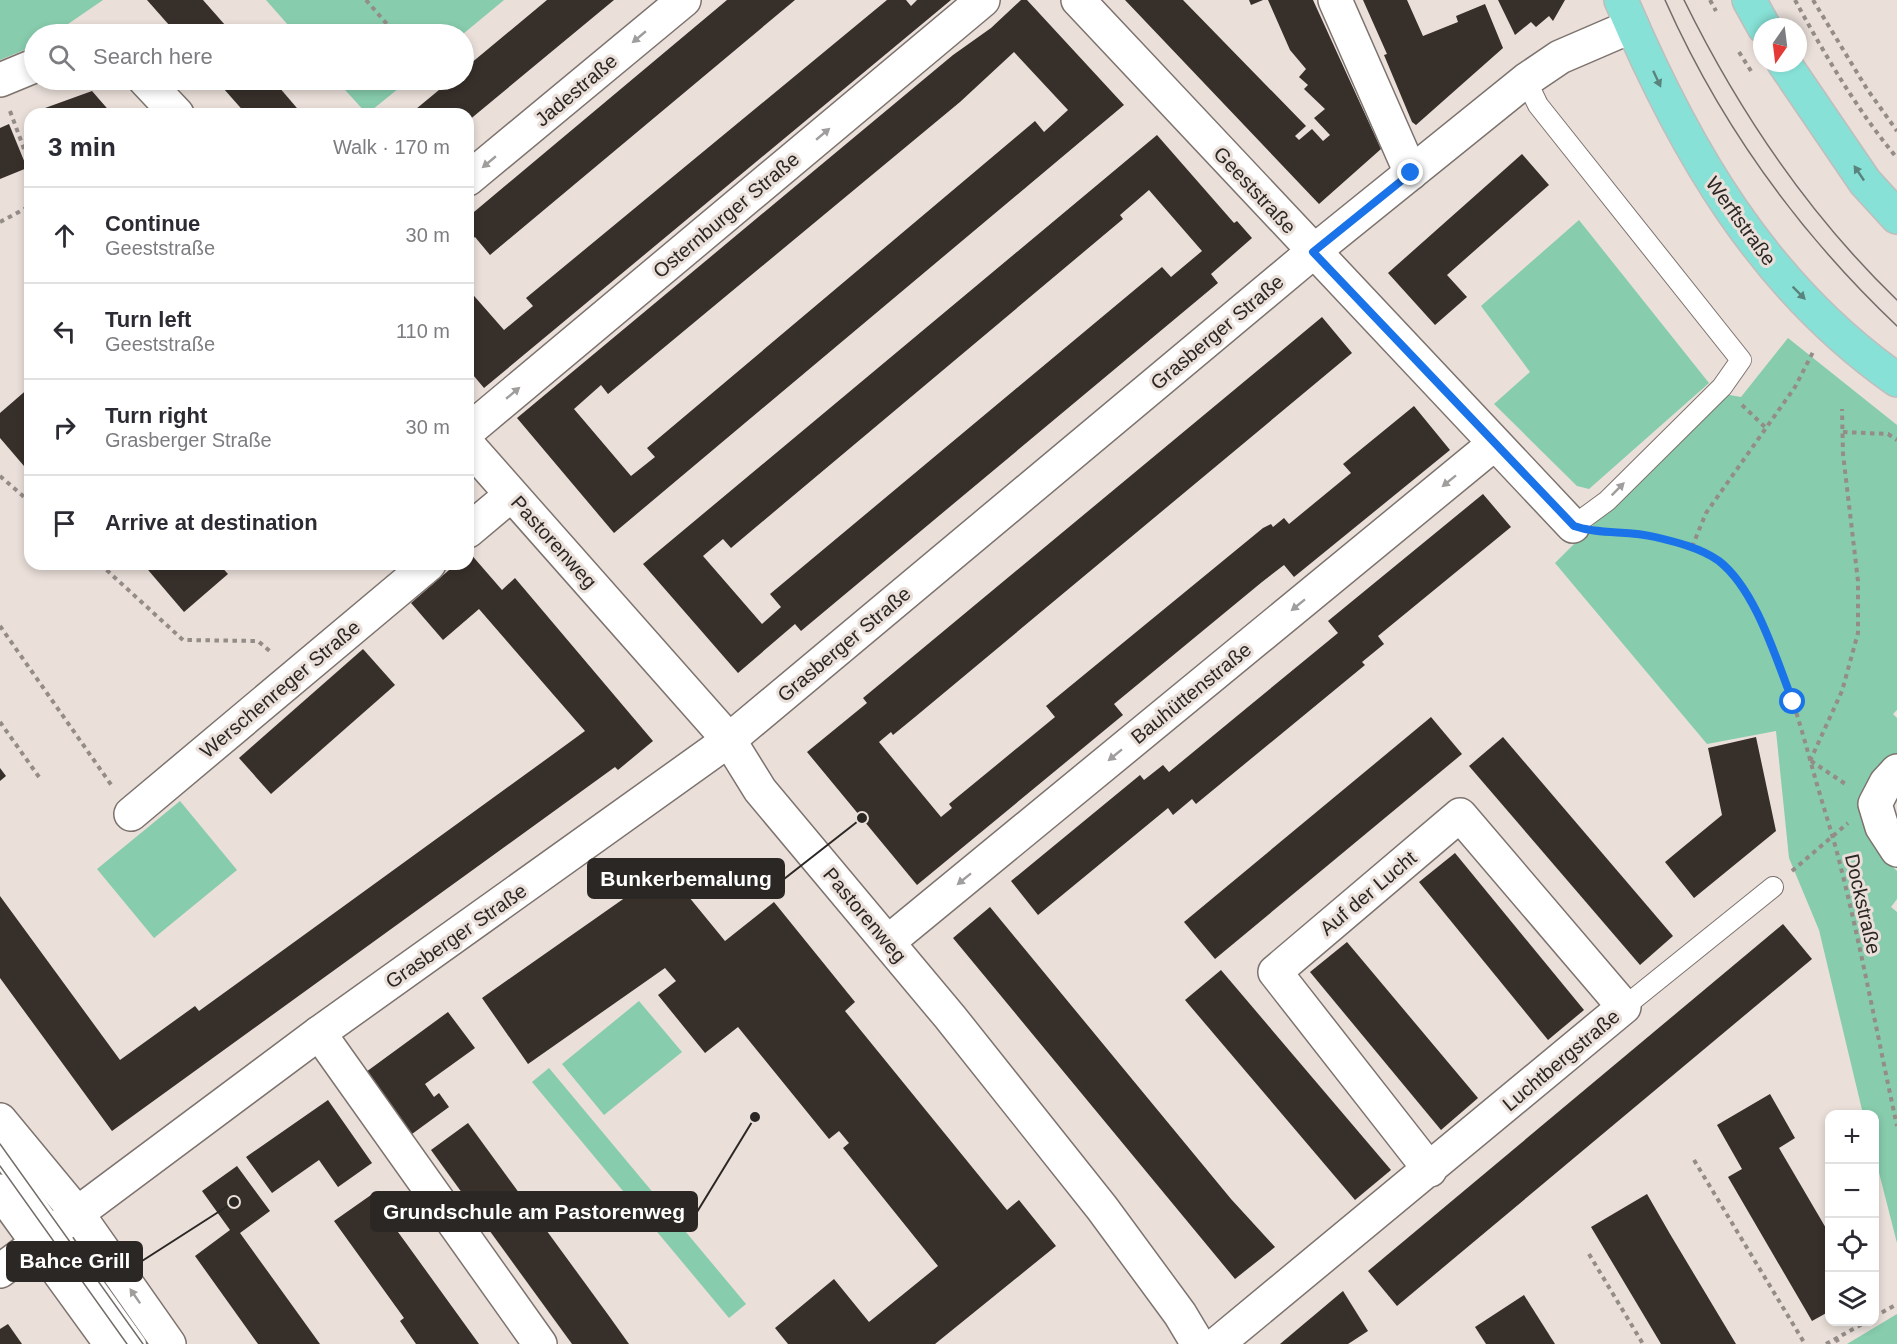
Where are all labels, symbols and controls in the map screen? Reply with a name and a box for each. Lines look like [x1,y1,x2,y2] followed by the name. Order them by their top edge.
[1753,18,1807,72] north arrow
[24,24,474,90] search box
[631,31,646,43] one-way arrow
[45,41,78,74] icon: search
[93,44,213,69] text: Search here
[531,49,621,131] street label: Jadestraße
[1652,71,1661,88] one-way arrow
[816,128,831,140] one-way arrow
[48,132,116,162] text: 3 min
[333,136,450,158] text: Walk · 170 m
[1209,142,1301,238] street label: Geeststraße
[649,148,803,282] street label: Osternburger Straße
[482,155,497,168] one-way arrow
[1397,159,1423,185] route end
[1853,165,1865,181] one-way arrow
[1702,172,1780,270] street label: Werftstraße
[105,211,200,236] text: Continue
[48,219,81,252] icon: ahead
[406,224,450,246] text: 30 m
[105,237,215,259] text: Geeststraße
[1146,270,1288,394] street label: Grasberger Straße
[1791,285,1805,299] one-way arrow
[105,307,191,332] text: Turn left
[48,315,81,348] icon: left
[396,320,450,342] text: 110 m
[105,333,215,355] text: Geeststraße
[505,387,521,400] one-way arrow
[105,403,207,428] text: Turn right
[48,411,81,444] icon: right
[406,416,450,438] text: 30 m
[105,429,272,451] text: Grasberger Straße
[1441,475,1457,488] one-way arrow
[1611,482,1626,496] one-way arrow
[507,491,601,593] street label: Pastorenweg
[48,507,81,540] icon: arrive
[105,510,318,535] text: Arrive at destination
[773,582,915,706] street label: Grasberger Straße
[1291,598,1306,611] one-way arrow
[196,616,364,762] street label: Werschenreger Straße
[1127,638,1255,748] street label: Bauhüttenstraße
[1779,688,1805,714] route start
[1107,749,1123,762] one-way arrow
[1315,846,1421,940] street label: Auf der Lucht
[1841,852,1885,956] street label: Dockstraße
[588,859,784,898] callout: Bunkerbemalung
[819,863,911,967] street label: Pastorenweg
[600,867,772,890] text: Bunkerbemalung
[957,872,972,885] one-way arrow
[381,879,531,993] street label: Grasberger Straße
[1498,1005,1624,1115] street label: Luchtbergstraße
[1825,1110,1879,1326] map controls
[1825,1110,1879,1164] button: +
[1825,1164,1879,1218] button: −
[371,1192,697,1231] callout: Grundschule am Pastorenweg
[383,1200,685,1223] text: Grundschule am Pastorenweg
[1825,1218,1879,1272] button: locate
[7,1242,142,1281] callout: Bahce Grill
[20,1249,130,1272] text: Bahce Grill
[1825,1272,1879,1326] button: layers
[130,1289,142,1304] one-way arrow

